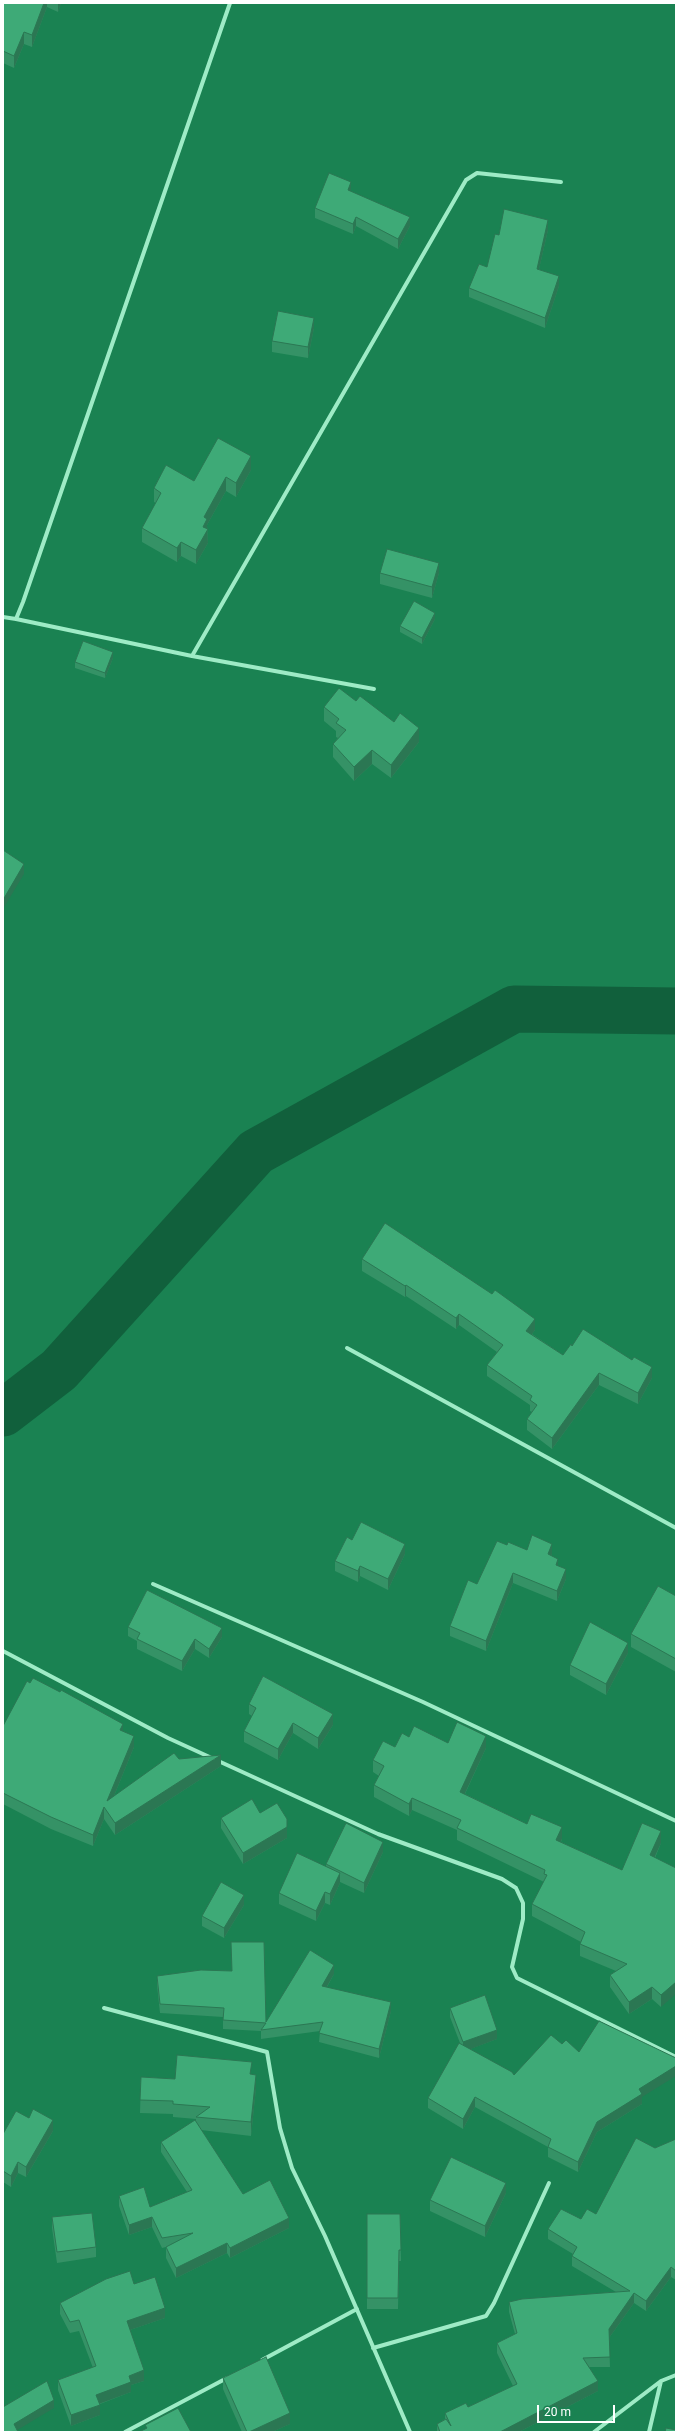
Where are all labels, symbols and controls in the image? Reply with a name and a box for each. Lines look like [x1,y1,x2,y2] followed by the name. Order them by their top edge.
[539,2397,617,2423] scale bar
[544,2405,571,2419] text: 20 m

